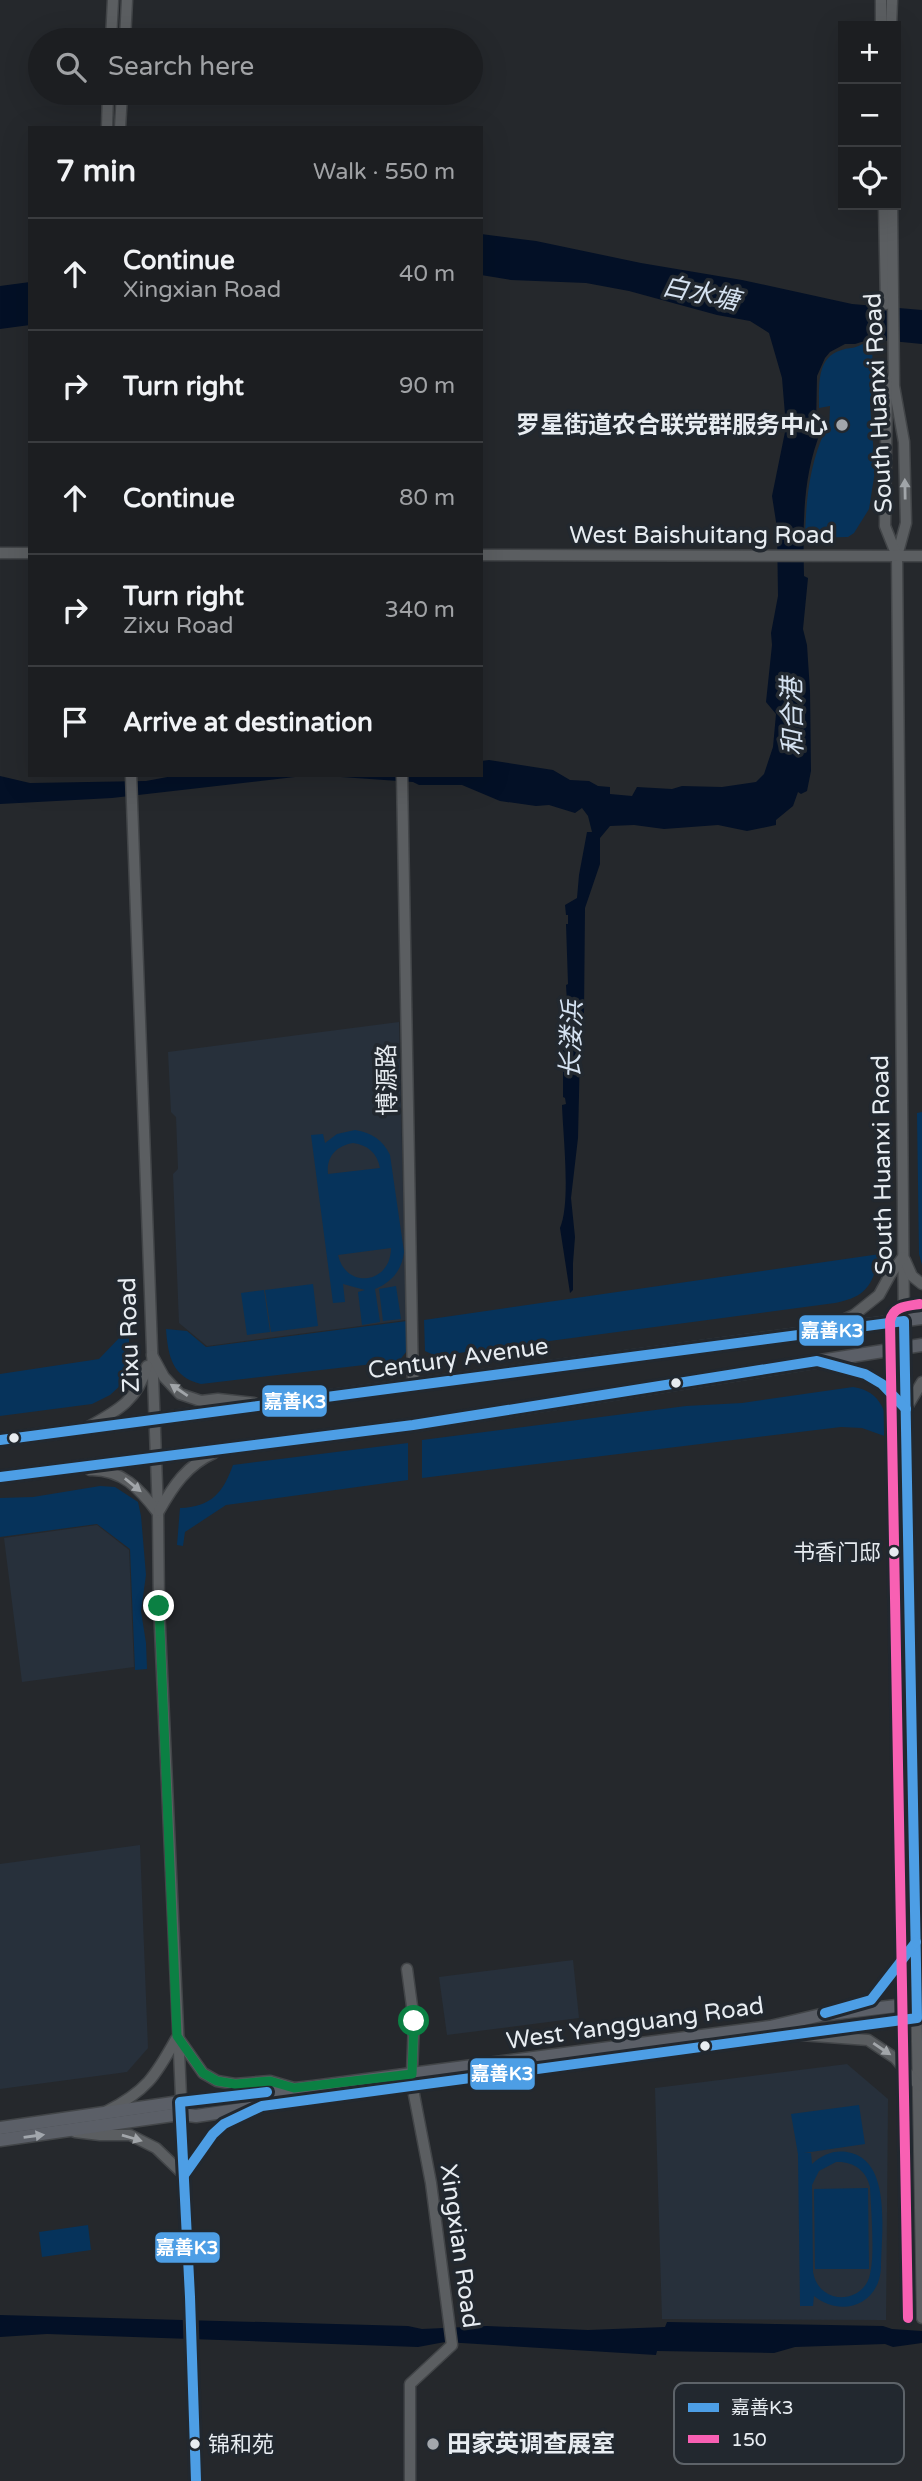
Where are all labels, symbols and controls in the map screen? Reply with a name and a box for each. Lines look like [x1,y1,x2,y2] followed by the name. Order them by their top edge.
[838,21,901,210] map controls
[838,21,901,84] button: +
[28,28,483,105] search box
[52,48,90,86] icon: search
[108,51,254,82] text: Search here
[838,84,901,147] button: −
[838,147,901,210] button: locate
[56,153,136,190] text: 7 min
[313,158,455,186] text: Walk · 550 m
[123,245,235,276] text: Continue
[56,255,94,293] icon: ahead
[399,260,455,288] text: 40 m
[660,270,746,318] water label: 白水塘
[123,276,281,304] text: Xingxian Road
[858,292,899,514] street label: South Huanxi Road
[56,367,94,405] icon: right
[123,371,244,402] text: Turn right
[399,372,455,400] text: 90 m
[516,411,828,440] place label: 罗星街道农合联党群服务中心
[834,417,850,433] marker: 罗星街道农合联党群服务中心
[899,478,911,500] one-way arrow
[56,479,94,517] icon: ahead
[123,483,235,514] text: Continue
[399,484,455,512] text: 80 m
[569,521,835,550] street label: West Baishuitang Road
[123,581,244,612] text: Turn right
[56,591,94,629] icon: right
[385,596,455,624] text: 340 m
[123,612,234,640] text: Zixu Road
[776,674,809,756] water label: 和合港
[56,703,94,741] icon: arrive
[123,707,373,738] text: Arrive at destination
[555,999,588,1080] water label: 长溇浜
[372,1044,403,1116] street label: 博源路
[866,1055,899,1275] street label: South Huanxi Road
[113,1277,146,1393] street label: Zixu Road
[798,1314,865,1347] line badge: 嘉善K3
[801,1320,863,1342] text: 嘉善K3
[366,1331,550,1386] street label: Century Avenue
[669,1376,683,1390] unlabelled marker
[170,1383,189,1397] one-way arrow
[261,1384,328,1418] line badge: 嘉善K3
[264,1391,326,1413] text: 嘉善K3
[7,1431,21,1445] unlabelled marker
[124,1478,142,1493] one-way arrow
[793,1540,881,1566] place label: 书香门邸
[887,1545,901,1559] marker: 书香门邸
[143,1590,174,1621] route end
[504,1991,766,2056] street label: West Yangguang Road
[398,2005,429,2036] route start
[698,2039,712,2053] unlabelled marker
[873,2042,891,2056] one-way arrow
[469,2057,536,2091] line badge: 嘉善K3
[471,2063,533,2085] text: 嘉善K3
[23,2130,45,2141] one-way arrow
[122,2133,144,2144] one-way arrow
[434,2162,485,2330] street label: Xingxian Road
[154,2231,221,2264] line badge: 嘉善K3
[156,2237,218,2259] text: 嘉善K3
[674,2383,904,2464] legend
[731,2397,794,2419] text: 嘉善K3
[731,2429,767,2451] text: 150
[447,2430,615,2459] place label: 田家英调查展室
[208,2432,274,2458] place label: 锦和苑
[425,2436,441,2452] marker: 田家英调查展室
[188,2437,202,2451] marker: 锦和苑

